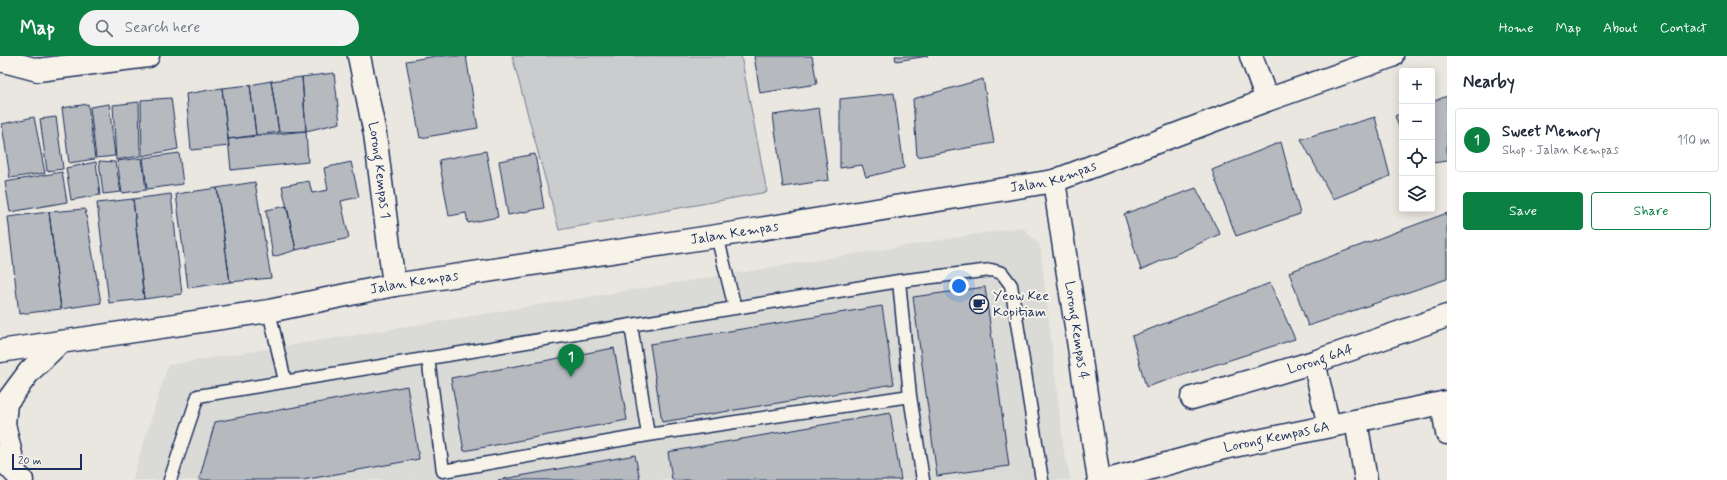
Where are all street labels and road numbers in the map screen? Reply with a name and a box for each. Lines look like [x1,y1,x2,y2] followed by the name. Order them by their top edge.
[364,120,395,220] street label: Lorong Kempas 1
[1009,157,1099,197] street label: Jalan Kempas
[689,217,780,249] street label: Jalan Kempas
[368,266,460,299] street label: Jalan Kempas
[1060,280,1093,381] street label: Lorong Kempas 4
[1285,340,1356,378] street label: Lorong 6A4
[1222,417,1331,457] street label: Lorong Kempas 6A

